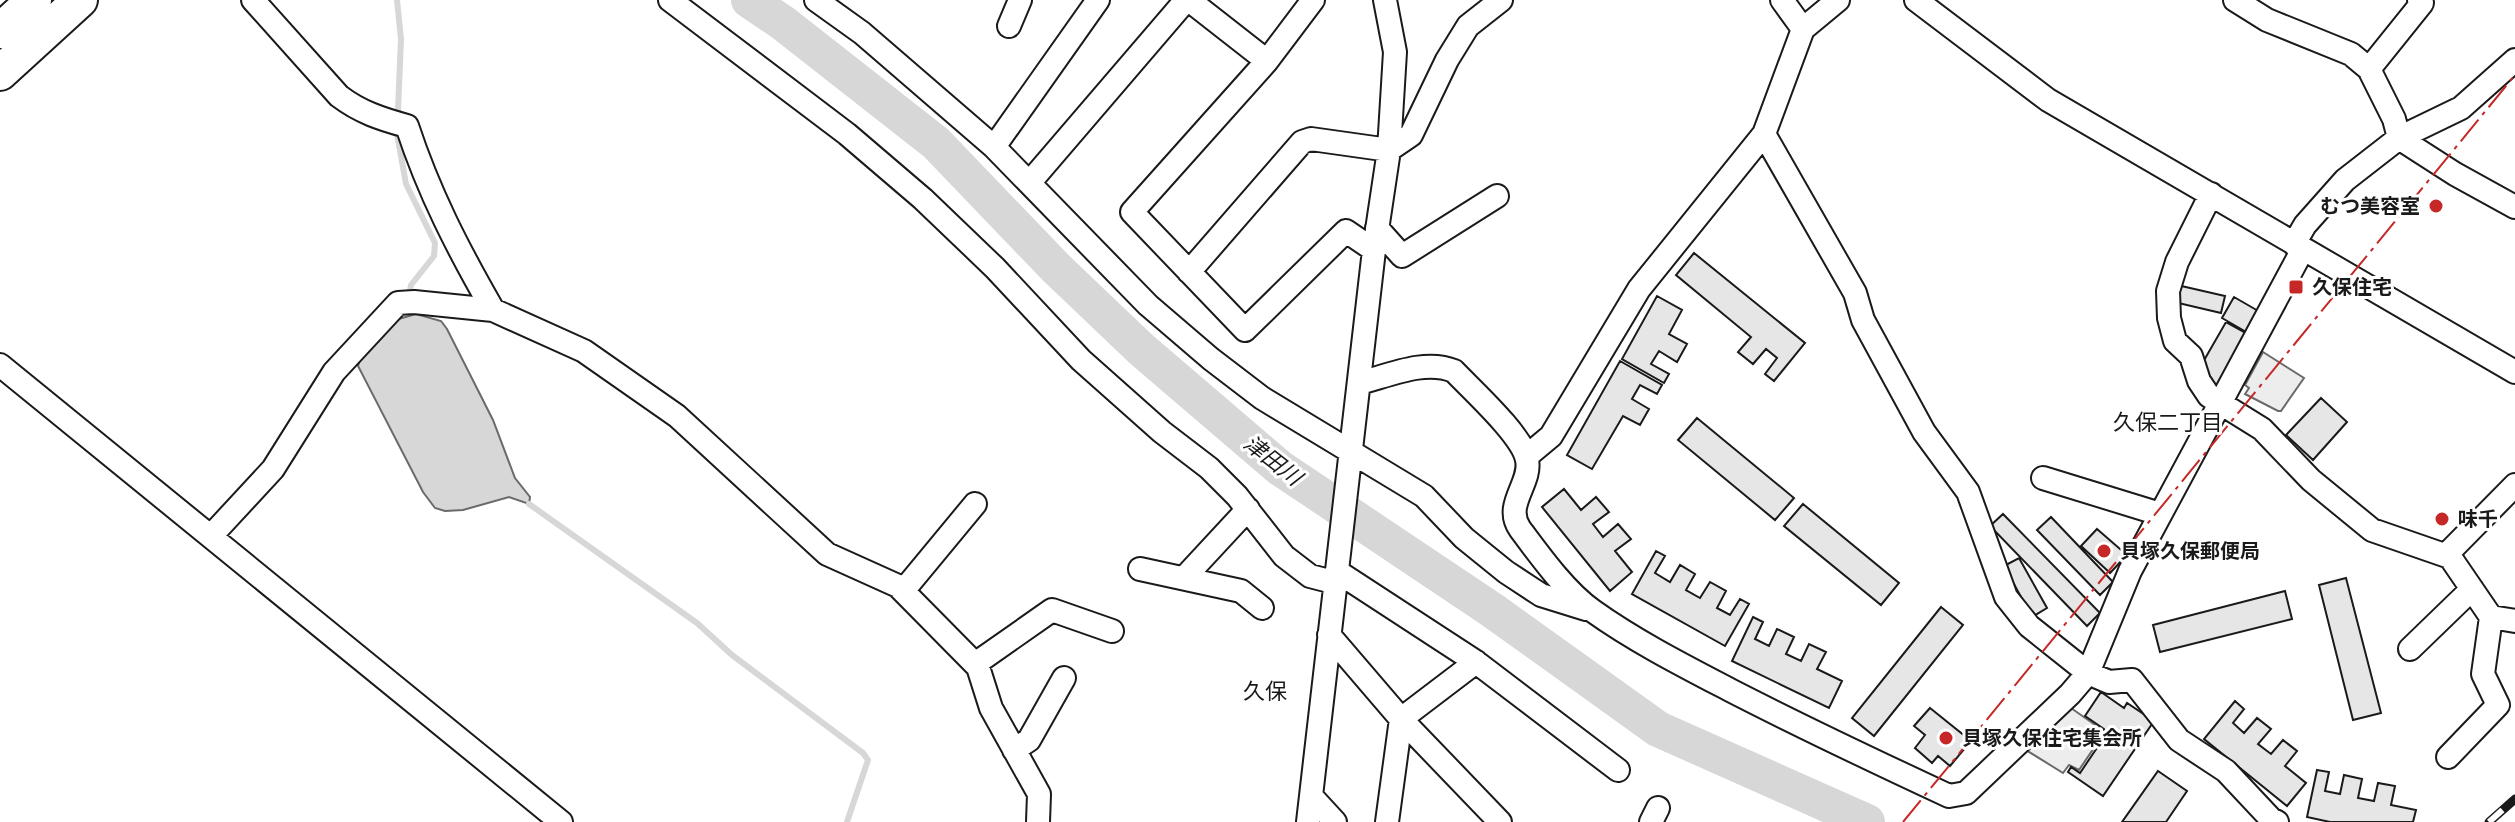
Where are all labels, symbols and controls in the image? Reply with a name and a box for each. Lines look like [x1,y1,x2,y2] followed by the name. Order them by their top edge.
[2320,194,2420,218] place label: むつ美容室
[2427,197,2445,215] marker: むつ美容室
[2312,275,2392,299] place label: 久保住宅
[2287,278,2305,296] marker: 久保住宅
[2113,410,2223,435] district label: 久保二丁目
[1239,430,1308,492] water label: 津田川
[2458,507,2498,531] place label: 味千
[2433,510,2451,528] marker: 味千
[2120,539,2260,563] place label: 貝塚久保郵便局
[2095,542,2113,560] marker: 貝塚久保郵便局
[1243,679,1287,704] district label: 久保
[1962,726,2142,750] place label: 貝塚久保住宅集会所
[1937,729,1955,747] marker: 貝塚久保住宅集会所

